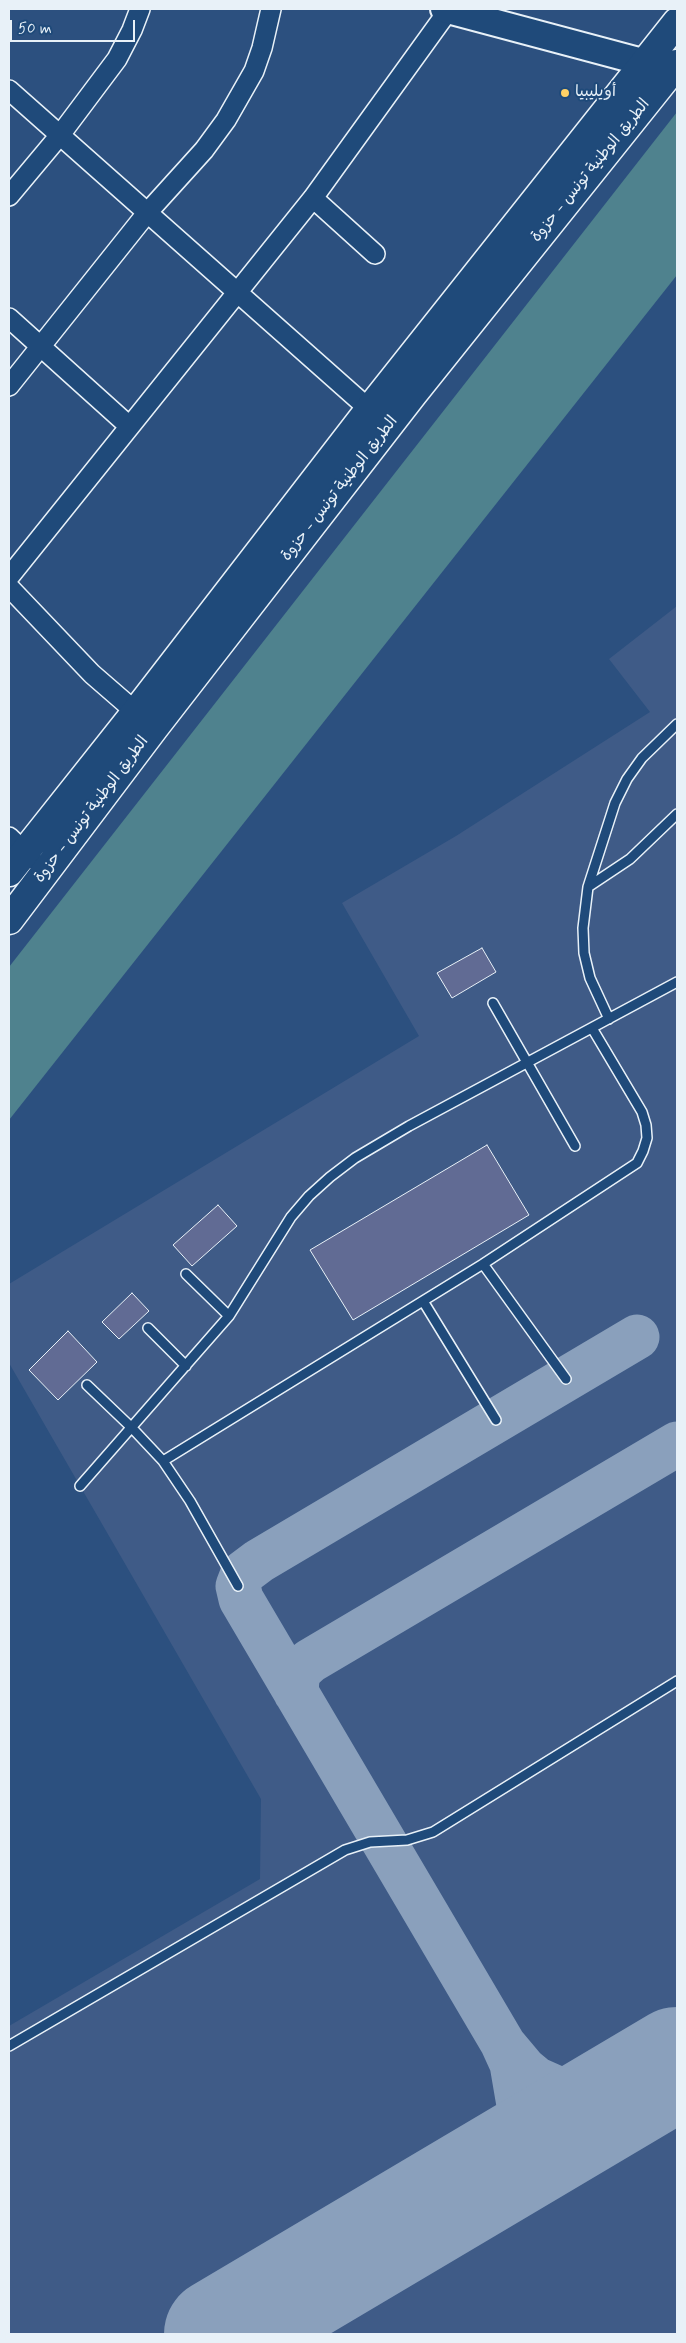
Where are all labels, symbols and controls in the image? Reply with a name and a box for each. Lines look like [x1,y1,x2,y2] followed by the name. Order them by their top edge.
[12,10,138,42] scale bar
[18,19,52,39] text: 50 m
[575,83,616,103] place label: أويليبيا
[559,87,571,99] marker: أويليبيا
[527,96,655,246] street label: الطريق الوطنية تونس - حزوة
[277,413,403,565] street label: الطريق الوطنية تونس - حزوة
[31,733,153,887] street label: الطريق الوطنية تونس - حزوة

